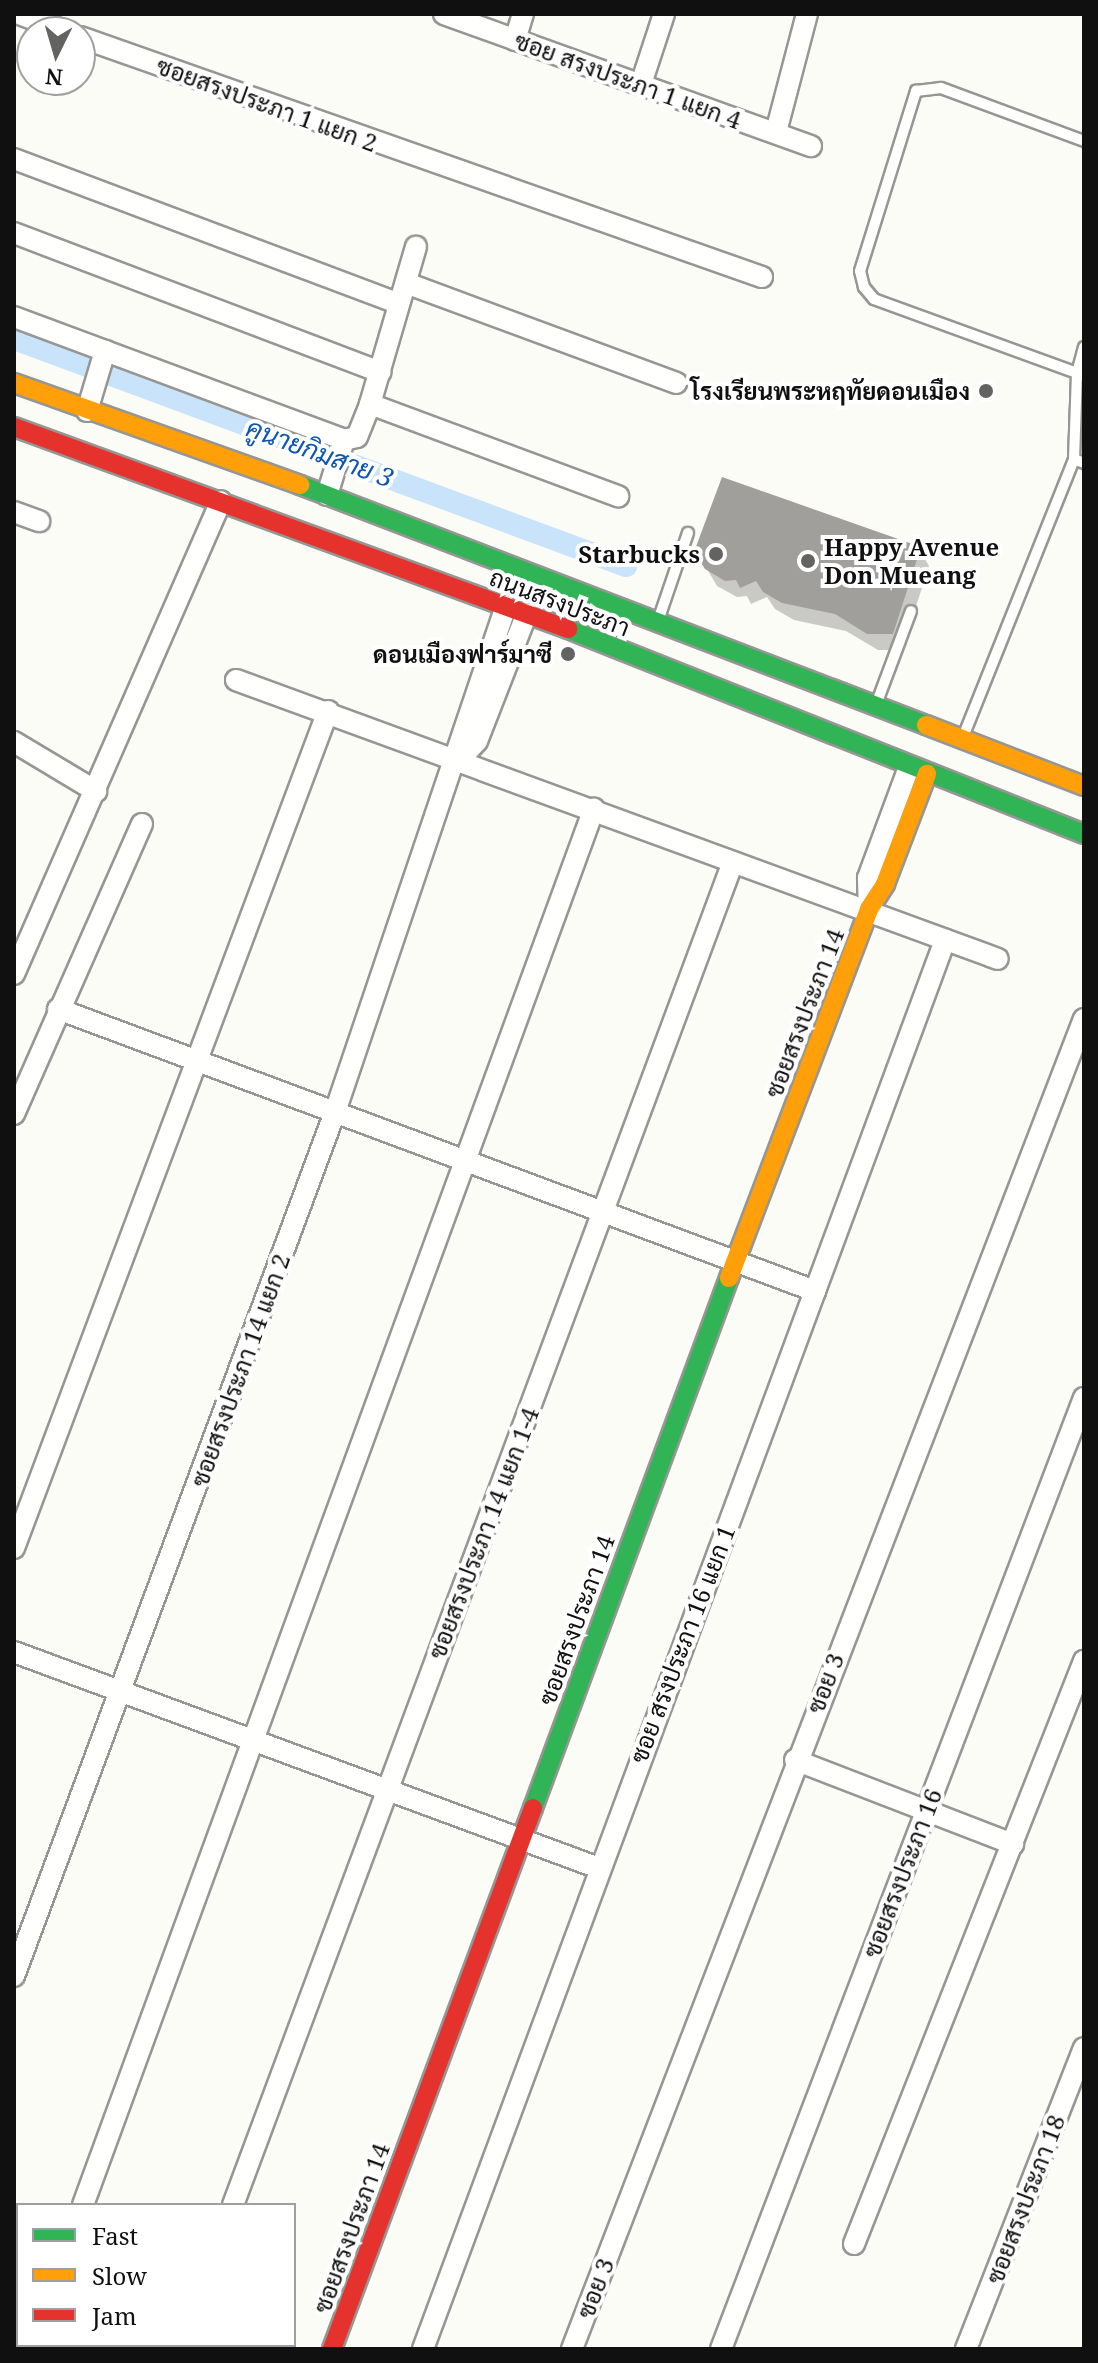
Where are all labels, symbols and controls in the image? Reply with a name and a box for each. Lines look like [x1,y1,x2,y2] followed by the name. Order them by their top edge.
[16,16,96,96] north arrow
[511,26,745,134] street label: ซอย สรงประภา 1 แยก 4
[153,51,381,157] street label: ซอยสรงประภา 1 แยก 2
[44,62,64,94] text: N
[690,377,970,405] place label: โรงเรียนพระหฤทัยดอนเมือง
[977,382,995,400] marker: โรงเรียนพระหฤทัยดอนเมือง
[242,412,398,494] water label: คูนายกิมสาย 3
[824,533,999,589] place label: Happy Avenue Don Mueang
[578,540,700,568] place label: Starbucks
[707,545,725,563] marker: Starbucks
[799,552,817,570] marker: Happy Avenue Don Mueang
[486,562,634,642] street label: ถนนสรงประภา
[373,640,552,668] place label: ดอนเมืองฟาร์มาซี
[559,645,577,663] marker: ดอนเมืองฟาร์มาซี
[759,924,849,1102] street label: ซอยสรงประภา 14
[184,1249,296,1491] street label: ซอยสรงประภา 14 แยก 2
[422,1403,544,1663] street label: ซอยสรงประภา 14 แยก 1-4
[623,1521,741,1767] street label: ซอย สรงประภา 16 แยก 1
[532,1531,620,1709] street label: ซอยสรงประภา 14
[800,1649,850,1717] street label: ซอย 3
[857,1784,947,1962] street label: ซอยสรงประภา 16
[980,2110,1070,2288] street label: ซอยสรงประภา 18
[307,2139,395,2317] street label: ซอยสรงประภา 14
[16,2203,296,2347] legend
[92,2219,138,2252] text: Fast
[570,2254,620,2322] street label: ซอย 3
[92,2259,147,2292] text: Slow
[92,2299,137,2332] text: Jam

